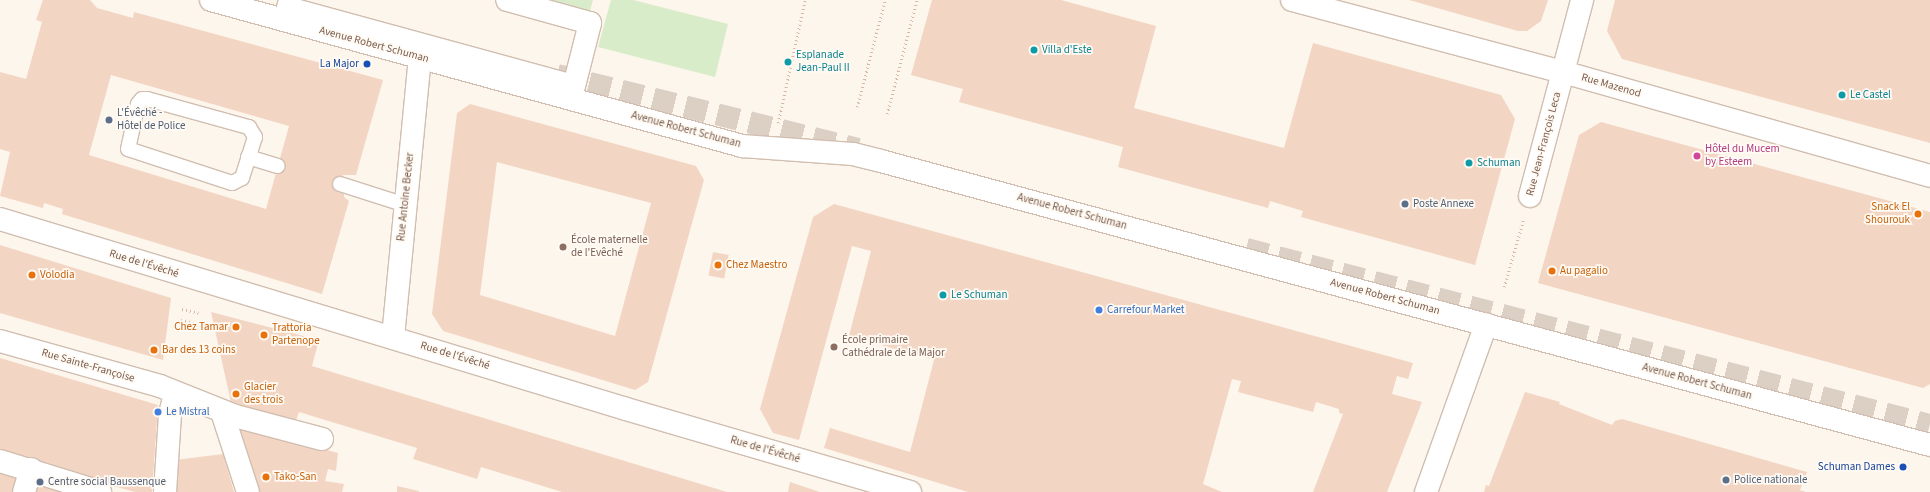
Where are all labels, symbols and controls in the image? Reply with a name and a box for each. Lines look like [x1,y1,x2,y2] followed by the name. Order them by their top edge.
[318,24,430,66] street label: Avenue Robert Schuman
[1042,43,1092,57] place label: Villa d'Este
[1029,45,1039,55] marker: Villa d'Este
[796,49,850,75] place label: Esplanade Jean-Paul II
[320,57,359,71] place label: La Major
[783,57,793,67] marker: Esplanade Jean-Paul II
[362,59,372,69] marker: La Major
[1580,71,1642,101] street label: Rue Mazenod
[1850,88,1891,102] place label: Le Castel
[1837,90,1847,100] marker: Le Castel
[1524,91,1564,197] street label: Rue Jean-François Leca
[117,107,185,133] place label: L'Évêché - Hôtel de Police
[630,109,742,151] street label: Avenue Robert Schuman
[104,115,114,125] marker: L'Évêché - Hôtel de Police
[1705,143,1780,169] place label: Hôtel du Mucem by Esteem
[1692,151,1702,161] marker: Hôtel du Mucem by Esteem
[395,152,417,242] street label: Rue Antoine Becker
[1477,156,1521,170] place label: Schuman
[1464,158,1474,168] marker: Schuman
[1016,191,1128,233] street label: Avenue Robert Schuman
[1413,197,1474,211] place label: Poste Annexe
[1400,199,1410,209] marker: Poste Annexe
[1865,201,1910,227] place label: Snack El Shourouk
[1913,209,1923,219] marker: Snack El Shourouk
[571,234,648,260] place label: École maternelle de l'Evêché
[558,242,568,252] marker: École maternelle de l'Evêché
[108,247,180,281] street label: Rue de l'Évêché
[726,258,787,272] place label: Chez Maestro
[713,260,723,270] marker: Chez Maestro
[1560,264,1608,278] place label: Au pagalio
[1547,266,1557,276] marker: Au pagalio
[40,268,75,282] place label: Volodia
[27,270,37,280] marker: Volodia
[1329,276,1441,318] street label: Avenue Robert Schuman
[951,288,1007,302] place label: Le Schuman
[938,290,948,300] marker: Le Schuman
[1107,303,1185,317] place label: Carrefour Market
[1094,305,1104,315] marker: Carrefour Market
[174,320,228,334] place label: Chez Tamar
[231,322,241,332] marker: Chez Tamar
[272,322,320,348] place label: Trattoria Partenope
[259,330,269,340] marker: Trattoria Partenope
[842,334,945,360] place label: École primaire Cathédrale de la Major
[419,339,491,373] street label: Rue de l'Évêché
[829,342,839,352] marker: École primaire Cathédrale de la Major
[162,343,236,357] place label: Bar des 13 coins
[149,345,159,355] marker: Bar des 13 coins
[40,346,136,386] street label: Rue Sainte-Françoise
[1641,361,1753,403] street label: Avenue Robert Schuman
[244,381,283,407] place label: Glacier des trois
[231,389,241,399] marker: Glacier des trois
[166,405,210,419] place label: Le Mistral
[153,407,163,417] marker: Le Mistral
[729,434,801,466] street label: Rue de l'Évêché
[1818,460,1895,474] place label: Schuman Dames
[1898,462,1908,472] marker: Schuman Dames
[274,470,317,484] place label: Tako-San
[261,472,271,482] marker: Tako-San
[1734,473,1807,487] place label: Police nationale
[48,475,166,489] place label: Centre social Baussenque
[1721,475,1731,485] marker: Police nationale
[35,477,45,487] marker: Centre social Baussenque

